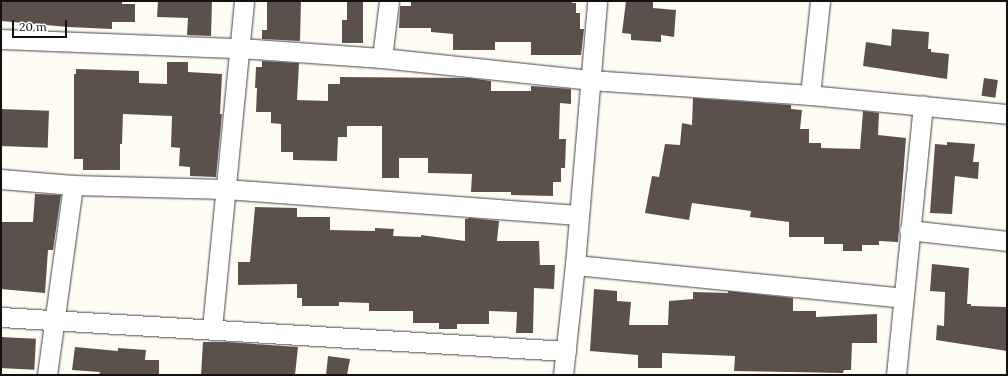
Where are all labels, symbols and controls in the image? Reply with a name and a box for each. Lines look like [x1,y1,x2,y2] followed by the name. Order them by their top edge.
[14,12,69,38] scale bar
[19,19,47,34] text: 20 m

